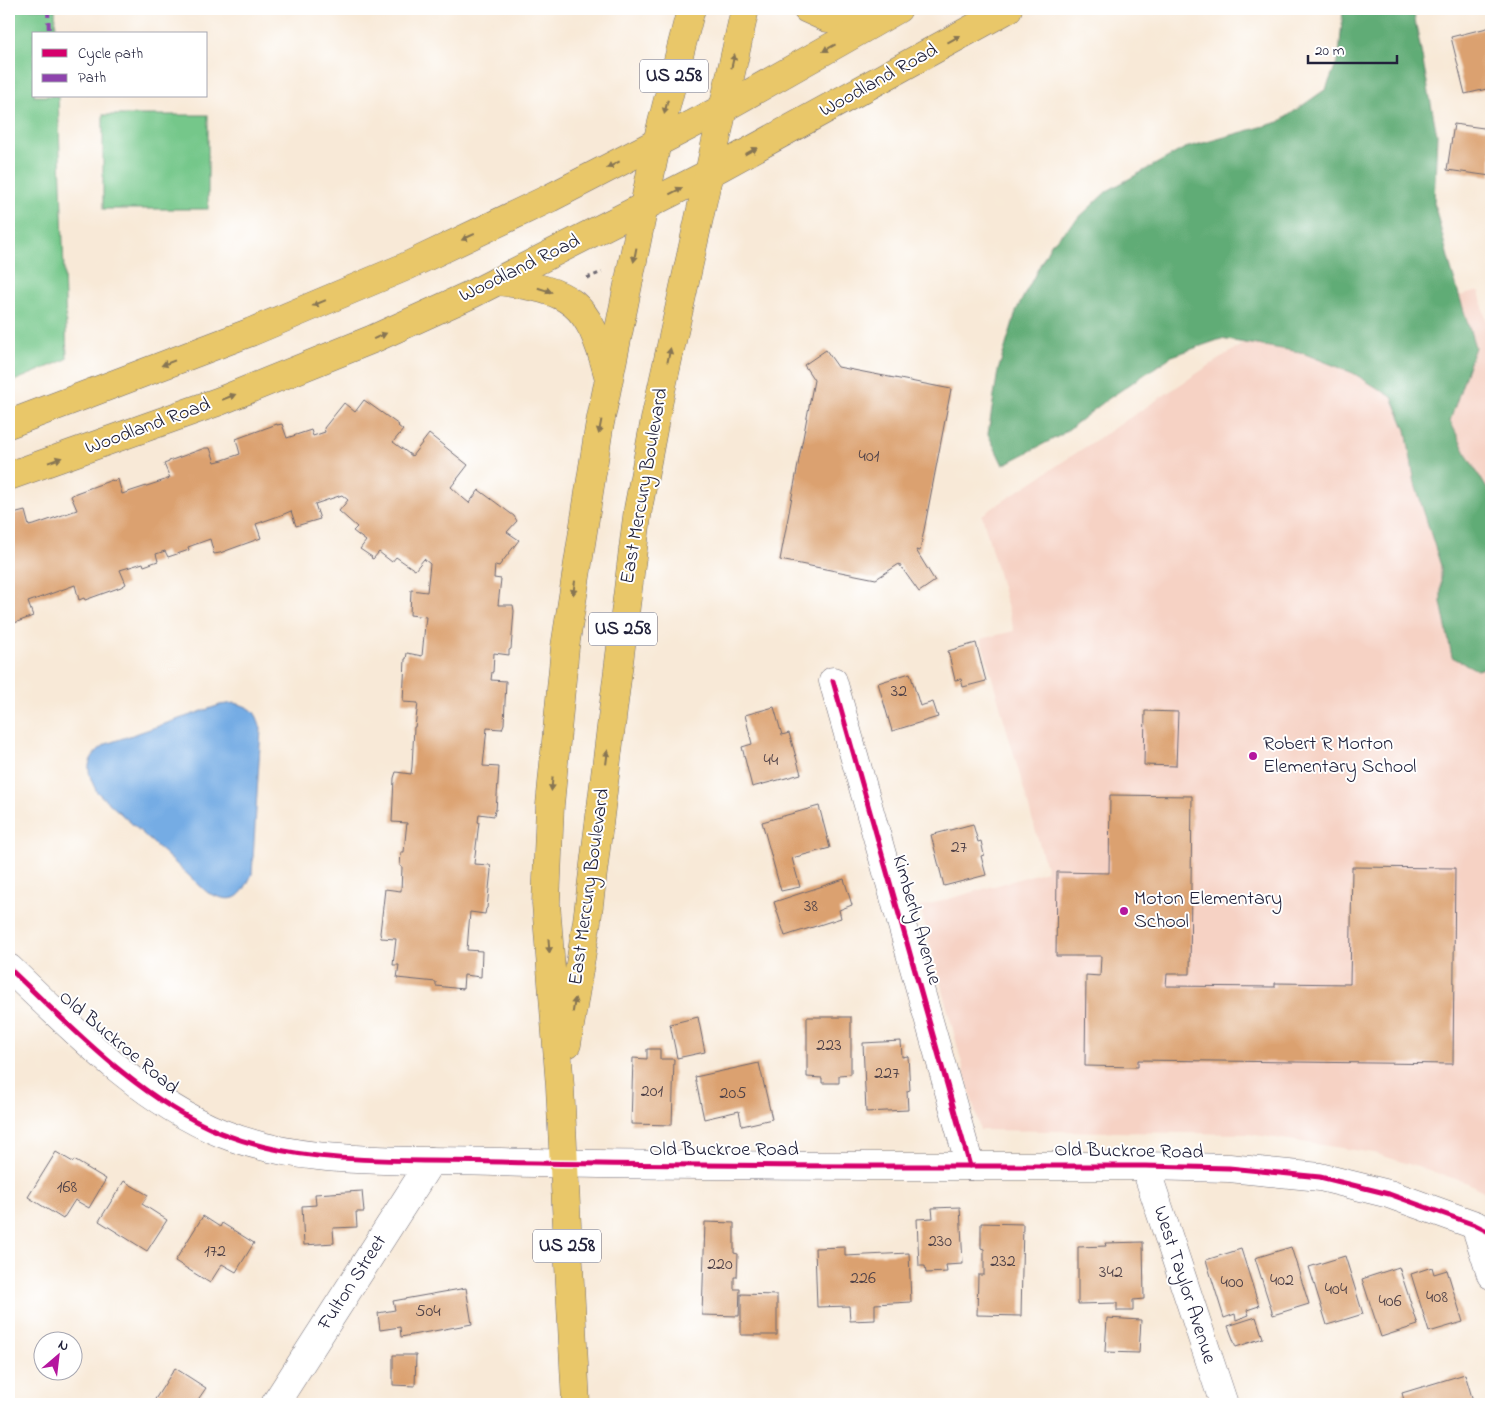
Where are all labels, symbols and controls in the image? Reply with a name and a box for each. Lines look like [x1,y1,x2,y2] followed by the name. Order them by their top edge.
[32,32,208,98] legend
[1308,32,1396,64] scale bar
[947,34,961,43] one-way arrow
[815,36,943,126] street label: Woodland Road
[1315,40,1345,62] text: 20 m
[78,43,143,66] text: Cycle path
[822,43,835,52] one-way arrow
[729,54,737,69] one-way arrow
[640,59,708,92] road number: US 258
[78,67,106,89] text: Path
[661,99,669,114] one-way arrow
[743,147,758,155] one-way arrow
[606,161,621,169] one-way arrow
[669,187,683,195] one-way arrow
[455,227,585,311] street label: Woodland Road
[461,233,475,241] one-way arrow
[630,247,638,263] one-way arrow
[538,287,553,295] one-way arrow
[311,299,326,307] one-way arrow
[373,331,387,339] one-way arrow
[665,346,673,362] one-way arrow
[161,360,176,368] one-way arrow
[614,386,676,586] street label: East Mercury Boulevard
[81,391,215,463] street label: Woodland Road
[222,393,237,401] one-way arrow
[595,420,603,436] one-way arrow
[859,444,880,470] house number: 401
[47,456,62,463] one-way arrow
[570,580,578,596] one-way arrow
[589,612,657,646] road number: US 258
[891,679,907,705] house number: 32
[1263,730,1416,782] place label: Robert R Morton Elementary School
[764,748,779,774] house number: 44
[603,749,611,765] one-way arrow
[1247,750,1259,762] marker: Robert R Morton Elementary School
[548,776,556,792] one-way arrow
[562,787,618,987] street label: East Mercury Boulevard
[951,835,968,861] house number: 27
[884,852,948,988] street label: Kimberly Avenue
[1134,885,1282,937] place label: Moton Elementary School
[804,894,818,920] house number: 38
[1118,905,1130,917] marker: Moton Elementary School
[545,939,553,955] one-way arrow
[52,984,184,1102] street label: Old Buckroe Road
[570,996,578,1012] one-way arrow
[816,1033,842,1059] house number: 223
[874,1061,900,1087] house number: 227
[641,1079,663,1105] house number: 201
[719,1081,747,1107] house number: 205
[649,1136,799,1165] street label: Old Buckroe Road
[1054,1136,1204,1168] street label: Old Buckroe Road
[57,1175,77,1201] house number: 168
[1145,1202,1223,1368] street label: West Taylor Avenue
[311,1229,395,1337] street label: Fulton Street
[928,1229,952,1255] house number: 230
[533,1230,601,1262] road number: US 258
[204,1239,226,1265] house number: 172
[990,1249,1016,1275] house number: 232
[707,1252,733,1278] house number: 220
[1099,1260,1123,1286] house number: 342
[850,1266,876,1292] house number: 226
[1270,1268,1294,1294] house number: 402
[1221,1270,1244,1296] house number: 400
[1325,1277,1348,1303] house number: 404
[1426,1285,1448,1311] house number: 408
[1378,1289,1402,1315] house number: 406
[415,1299,441,1325] house number: 504
[32,1330,82,1380] north arrow
[54,1334,73,1357] text: N

